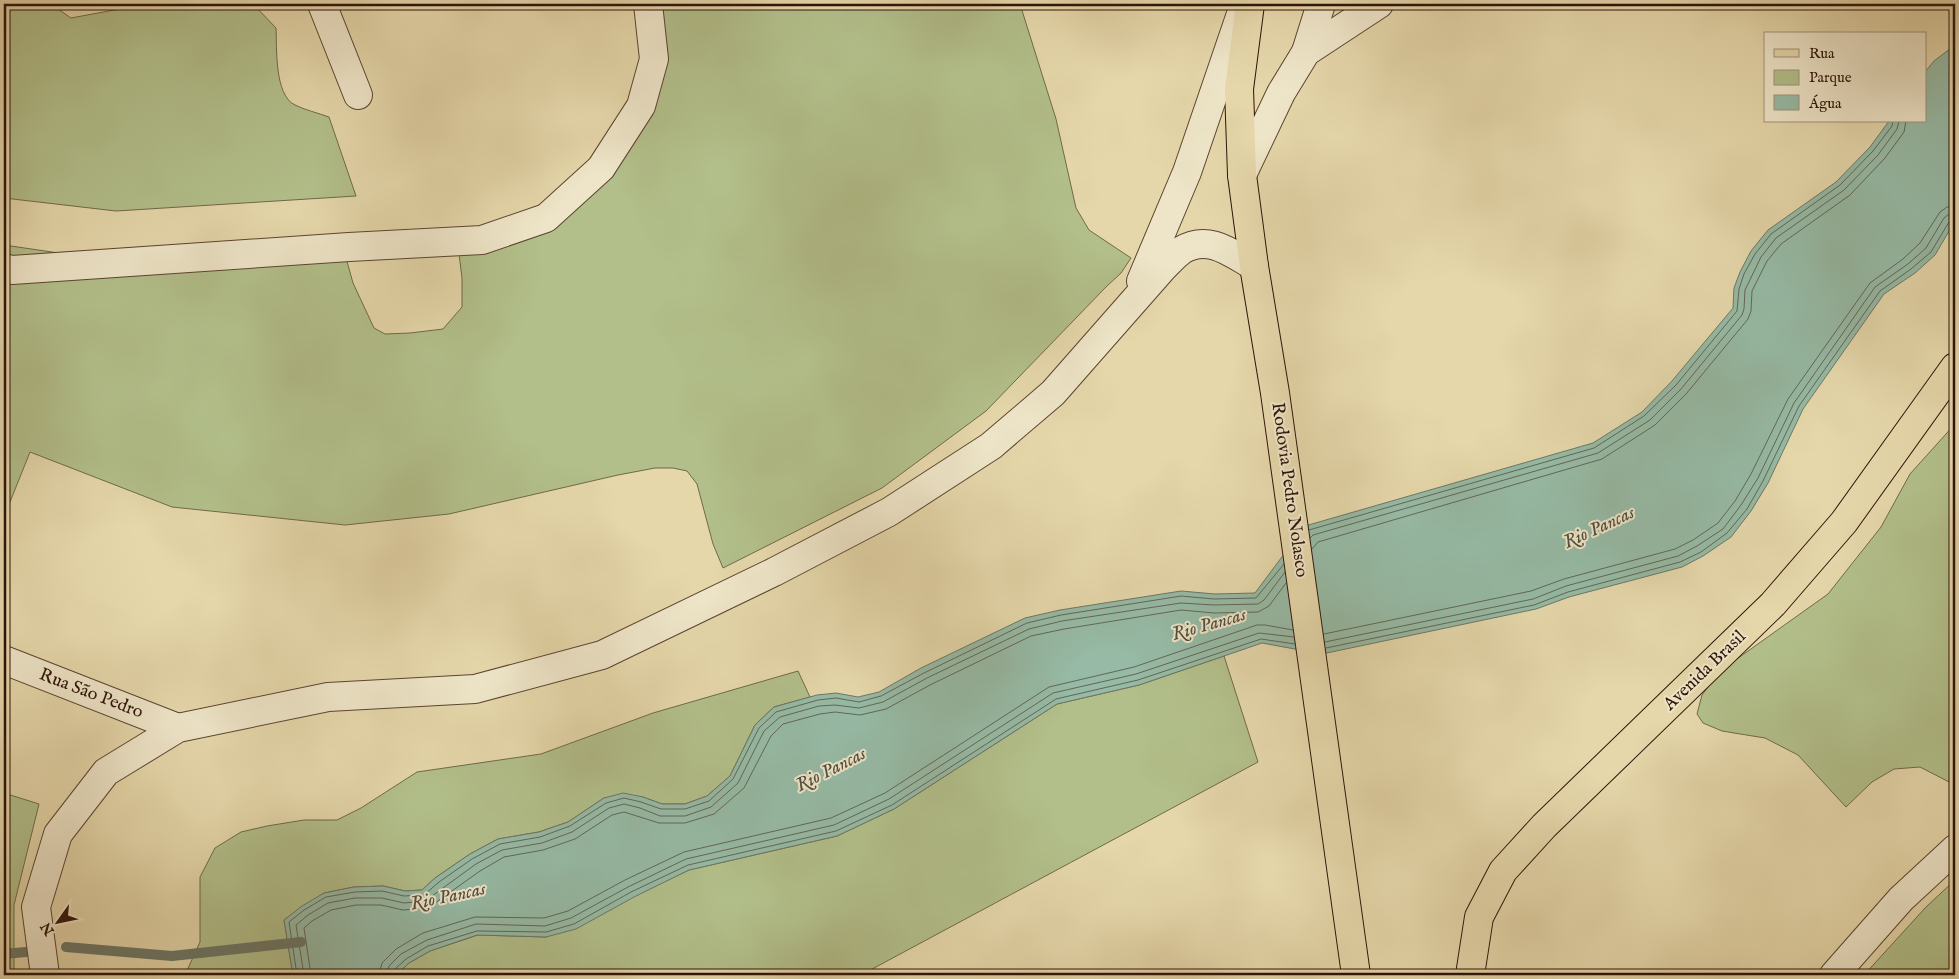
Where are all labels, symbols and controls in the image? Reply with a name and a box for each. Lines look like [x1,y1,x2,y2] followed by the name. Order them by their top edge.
[1764,32,1926,122] legend
[1809,44,1835,63] text: Rua
[1809,68,1852,87] text: Parque
[1808,94,1842,113] text: Água
[1265,401,1313,579] street label: Rodovia Pedro Nolasco
[1559,501,1639,555] water label: Rio Pancas
[1169,603,1249,647] water label: Rio Pancas
[1658,626,1751,717] street label: Avenida Brasil
[36,664,147,724] street label: Rua São Pedro
[792,742,871,798] water label: Rio Pancas
[408,877,488,917] water label: Rio Pancas
[32,896,82,946] north arrow
[37,919,59,939] text: N

